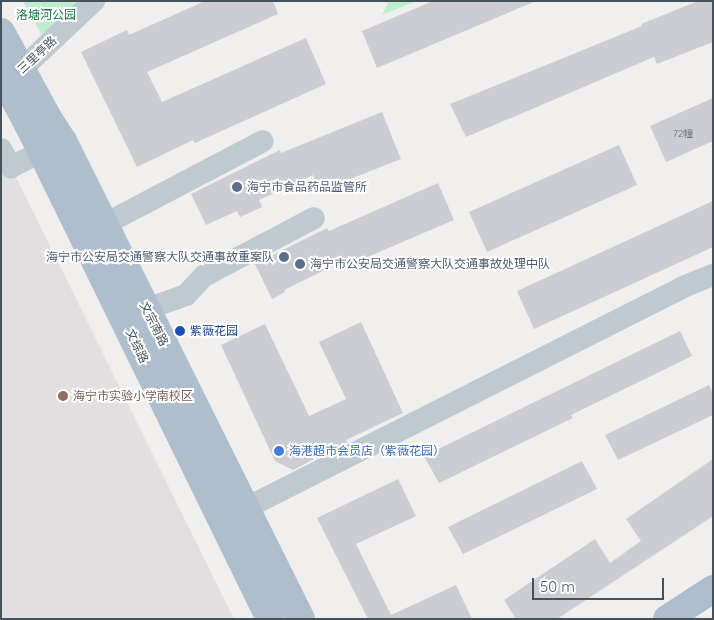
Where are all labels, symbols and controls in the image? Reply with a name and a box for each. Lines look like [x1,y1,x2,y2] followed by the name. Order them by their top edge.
[16,8,76,22] park label: 洛塘河公园
[15,33,59,77] street label: 三里亭路
[673,128,693,140] house number: 72幢
[247,180,367,194] place label: 海宁市食品药品监管所
[231,181,243,193] marker: 海宁市食品药品监管所
[46,250,274,264] place label: 海宁市公安局交通警察大队交通事故重案队
[278,251,290,263] marker: 海宁市公安局交通警察大队交通事故重案队
[310,257,550,271] place label: 海宁市公安局交通警察大队交通事故处理中队
[294,258,306,270] marker: 海宁市公安局交通警察大队交通事故处理中队
[137,299,171,349] street label: 文宗南路
[190,324,238,338] place label: 紫薇花园
[174,325,186,337] marker: 紫薇花园
[123,327,151,365] street label: 文综路
[73,389,193,403] place label: 海宁市实验小学南校区
[57,390,69,402] marker: 海宁市实验小学南校区
[289,444,445,458] place label: 海港超市会员店（紫薇花园）
[273,445,285,457] marker: 海港超市会员店（紫薇花园）
[534,568,666,600] scale bar
[540,577,575,596] text: 50 m

